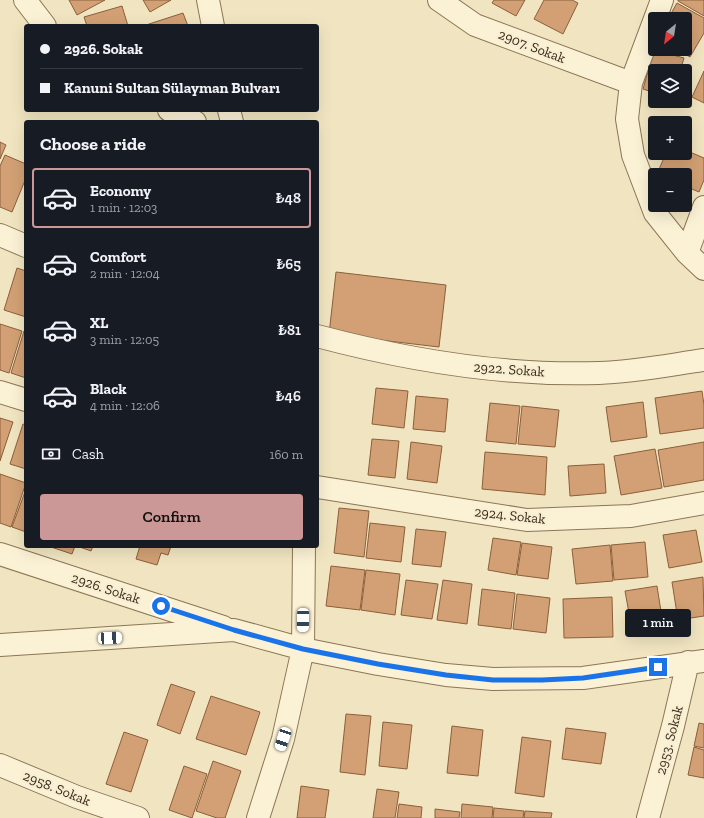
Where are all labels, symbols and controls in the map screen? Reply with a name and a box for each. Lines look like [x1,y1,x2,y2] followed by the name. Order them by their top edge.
[648,12,692,56] north arrow
[648,12,692,212] map controls
[496,26,569,67] street label: 2907. Sokak
[64,40,143,58] text: 2926. Sokak
[648,64,692,108] button: layers
[64,79,280,97] text: Kanuni Sultan Sülayman Bulvarı
[648,116,692,160] button: +
[40,133,146,155] text: Choose a ride
[648,168,692,212] button: −
[42,180,78,216] icon: car
[90,182,151,200] text: Economy
[275,189,301,207] text: ₺48
[90,200,157,215] text: 1 min · 12:03
[42,246,78,282] icon: car
[90,248,146,266] text: Comfort
[276,255,301,273] text: ₺65
[90,266,160,281] text: 2 min · 12:04
[42,312,78,348] icon: car
[90,314,108,332] text: XL
[278,321,301,339] text: ₺81
[90,332,159,347] text: 3 min · 12:05
[473,359,546,381] street label: 2922. Sokak
[42,378,78,414] icon: car
[90,380,127,398] text: Black
[276,387,301,405] text: ₺46
[90,398,160,413] text: 4 min · 12:06
[40,443,62,465] icon: cash
[72,445,104,463] text: Cash
[269,447,303,462] text: 160 m
[40,494,303,540] button: Confirm
[474,503,547,528] street label: 2924. Sokak
[69,569,143,608] street label: 2926. Sokak
[152,597,170,615] route start
[297,608,309,632] car
[625,609,691,637] callout: 1 min
[643,615,673,630] text: 1 min
[98,631,122,645] car
[649,658,667,676] route end
[652,703,687,777] street label: 2953. Sokak
[274,726,292,752] car
[21,767,94,810] street label: 2958. Sokak

